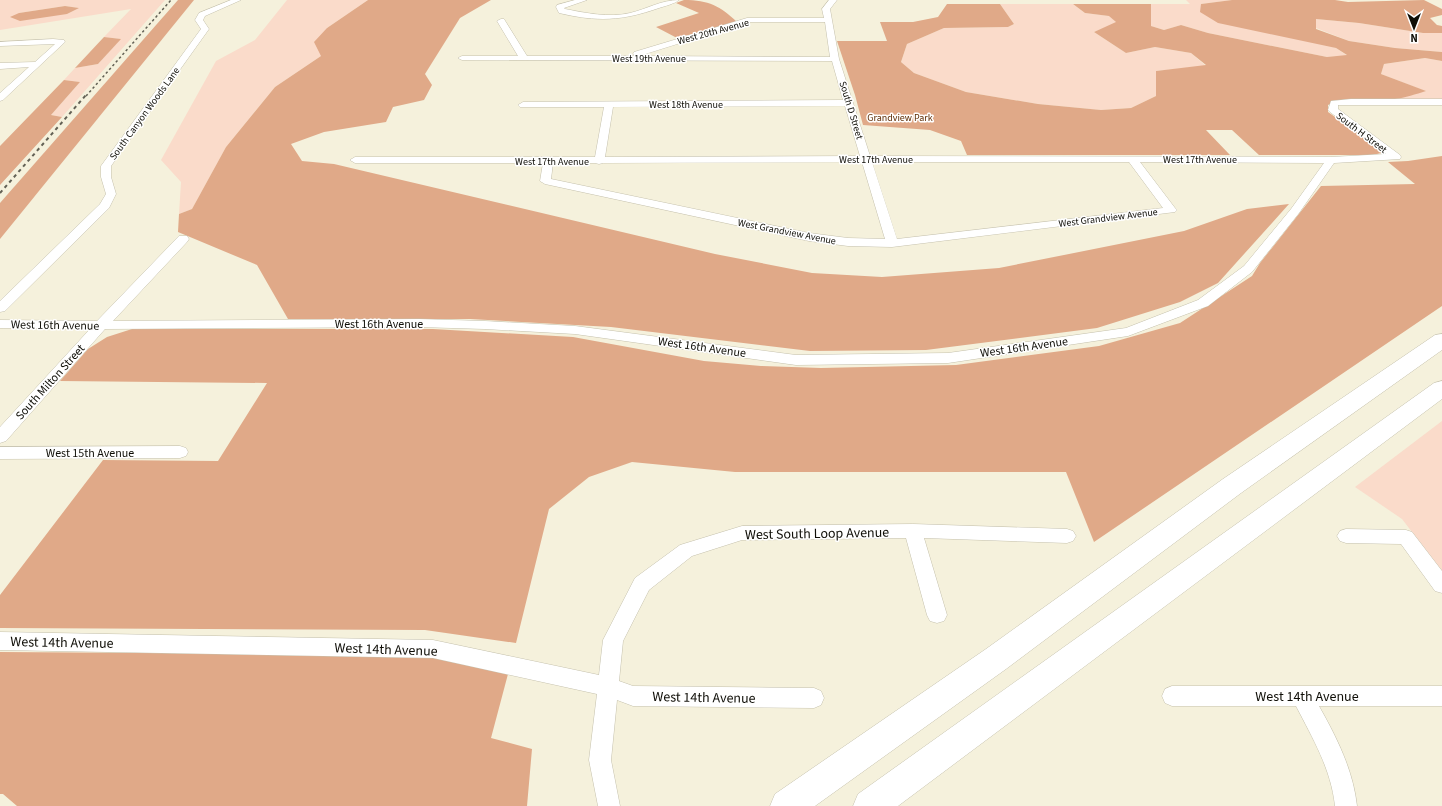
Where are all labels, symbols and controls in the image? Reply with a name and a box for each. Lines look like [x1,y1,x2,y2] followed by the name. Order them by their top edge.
[1394,8,1434,48] north arrow
[676,16,751,48] street label: West 20th Avenue
[1410,30,1418,45] text: N
[612,52,686,66] street label: West 19th Avenue
[106,64,183,163] street label: South Canyon Woods Lane
[836,79,867,142] street label: South D Street
[649,98,723,112] street label: West 18th Avenue
[1333,109,1390,157] street label: South H Street
[867,111,933,125] park label: Grandview Park
[839,153,913,167] street label: West 17th Avenue
[1163,153,1237,167] street label: West 17th Avenue
[515,155,589,169] street label: West 17th Avenue
[1058,205,1159,231] street label: West Grandview Avenue
[736,216,837,248] street label: West Grandview Avenue
[11,316,99,335] street label: West 16th Avenue
[335,316,423,333] street label: West 16th Avenue
[657,333,747,362] street label: West 16th Avenue
[979,333,1069,362] street label: West 16th Avenue
[12,341,89,424] street label: South Milton Street
[46,445,134,462] street label: West 15th Avenue
[745,523,889,545] street label: West South Loop Avenue
[10,632,114,654] street label: West 14th Avenue
[334,638,438,662] street label: West 14th Avenue
[652,687,756,709] street label: West 14th Avenue
[1255,687,1359,707] street label: West 14th Avenue

